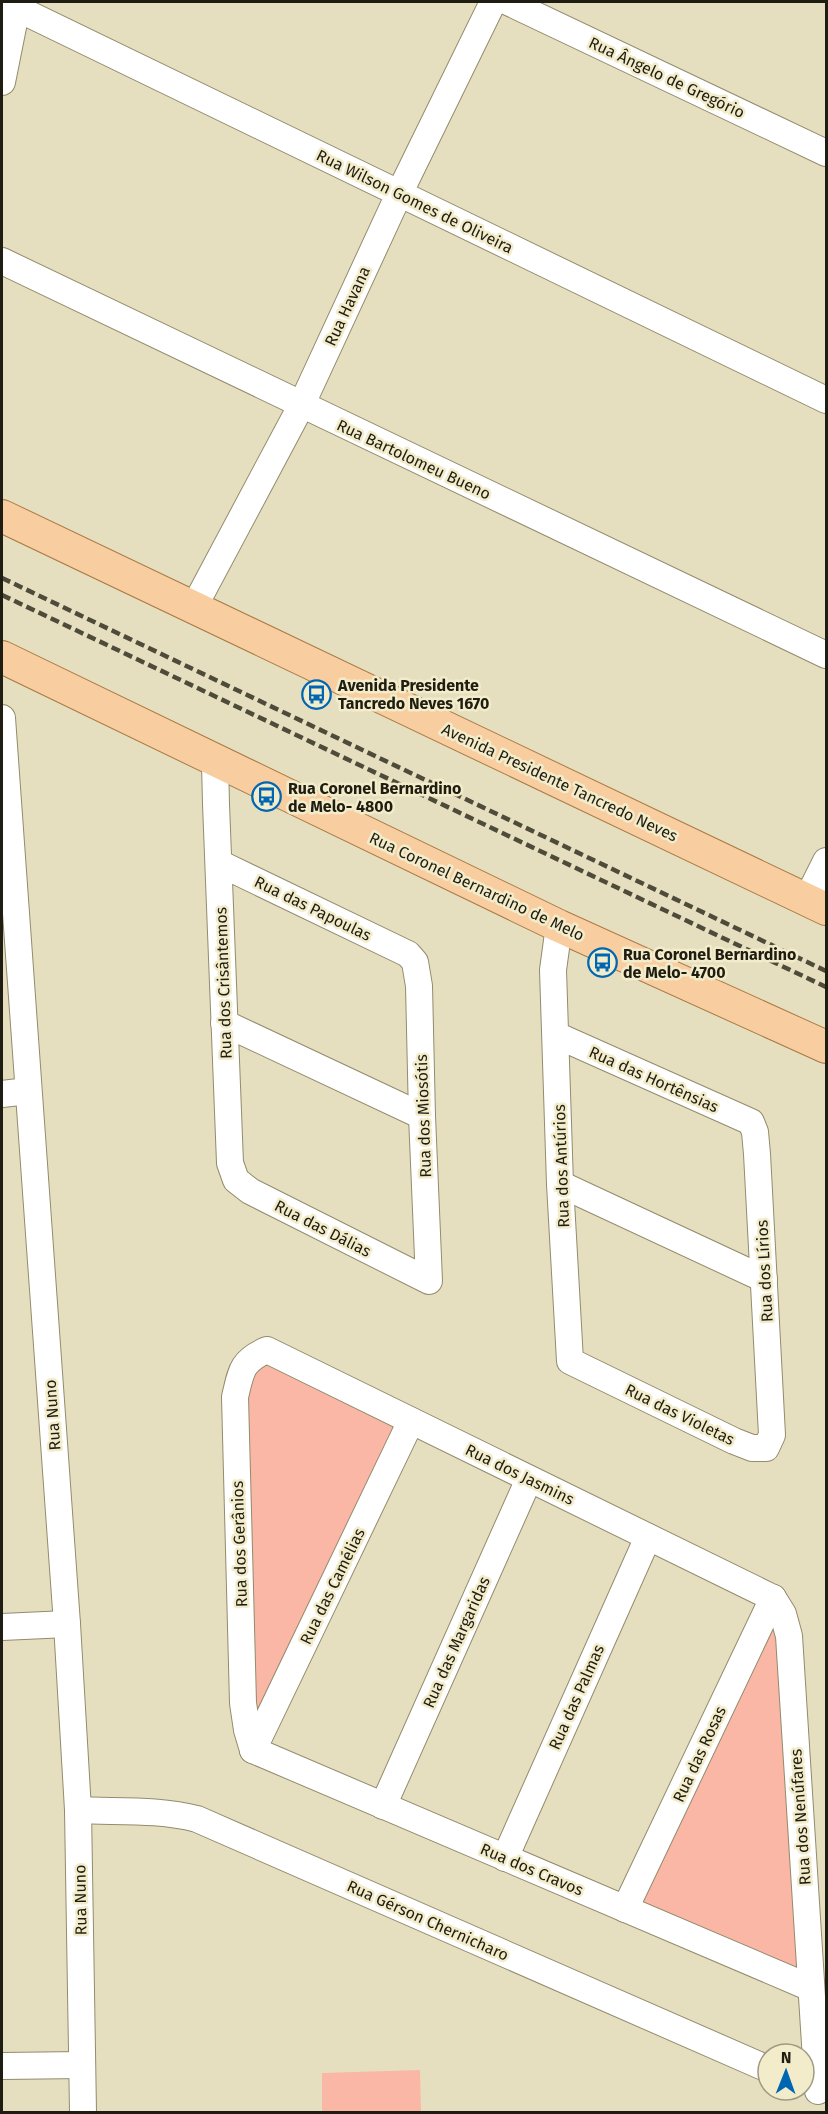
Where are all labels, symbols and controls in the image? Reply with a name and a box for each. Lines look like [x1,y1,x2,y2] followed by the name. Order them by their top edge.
[586,32,748,122] street label: Rua Ângelo de Gregório
[313,145,516,257] street label: Rua Wilson Gomes de Oliveira
[321,263,374,349] street label: Rua Havana
[334,415,494,504] street label: Rua Bartolomeu Bueno
[337,676,489,713] place label: Avenida Presidente Tancredo Neves 1670
[301,678,333,710] bus stop icon: Avenida Presidente Tancredo Neves 1670
[439,719,681,846] street label: Avenida Presidente Tancredo Neves
[288,779,461,816] place label: Rua Coronel Bernardino de Melo- 4800
[251,781,283,813] bus stop icon: Rua Coronel Bernardino de Melo- 4800
[366,828,587,945] street label: Rua Coronel Bernardino de Melo
[251,872,374,945] street label: Rua das Papoulas
[211,907,236,1059] street label: Rua dos Crisântemos
[623,945,796,982] place label: Rua Coronel Bernardino de Melo- 4700
[586,947,618,979] bus stop icon: Rua Coronel Bernardino de Melo- 4700
[586,1042,722,1117] street label: Rua das Hortênsias
[412,1054,435,1178] street label: Rua dos Miosótis
[550,1104,573,1228] street label: Rua dos Antúrios
[271,1196,374,1261] street label: Rua das Dálias
[752,1219,777,1323] street label: Rua dos Lírios
[41,1379,64,1451] street label: Rua Nuno
[622,1380,738,1449] street label: Rua das Violetas
[462,1440,577,1509] street label: Rua dos Jasmins
[228,1480,251,1607] street label: Rua dos Gerânios
[296,1525,369,1647] street label: Rua das Camélias
[419,1574,494,1711] street label: Rua das Margaridas
[545,1642,608,1753] street label: Rua das Palmas
[669,1703,730,1805] street label: Rua das Rosas
[786,1748,815,1886] street label: Rua dos Nenúfares
[477,1839,586,1900] street label: Rua dos Cravos
[70,1864,91,1936] street label: Rua Nuno
[344,1876,512,1965] street label: Rua Gérson Chernicharo
[756,2042,816,2102] north arrow
[781,2048,792,2067] text: N

